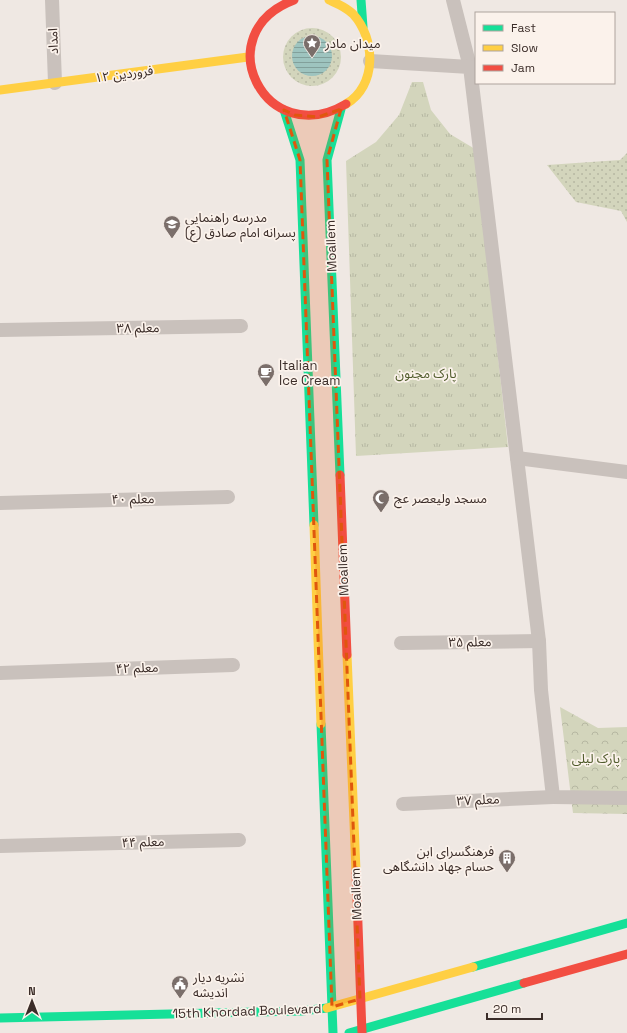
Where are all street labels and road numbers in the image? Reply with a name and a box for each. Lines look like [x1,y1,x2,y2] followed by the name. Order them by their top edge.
[44,28,62,54] street label: امداد
[94,61,155,87] street label: ۱۲ فروردین
[322,220,340,272] street label: Moallem
[116,319,160,339] street label: معلم ۳۸
[111,490,155,510] street label: معلم ۴۰
[334,544,352,596] street label: Moallem
[448,633,492,653] street label: معلم ۳۵
[115,659,159,679] street label: معلم ۴۲
[456,790,500,812] street label: معلم ۳۷
[121,833,165,853] street label: معلم ۴۴
[347,868,365,920] street label: Moallem
[172,1000,322,1022] street label: 15th Khordad Boulevard

